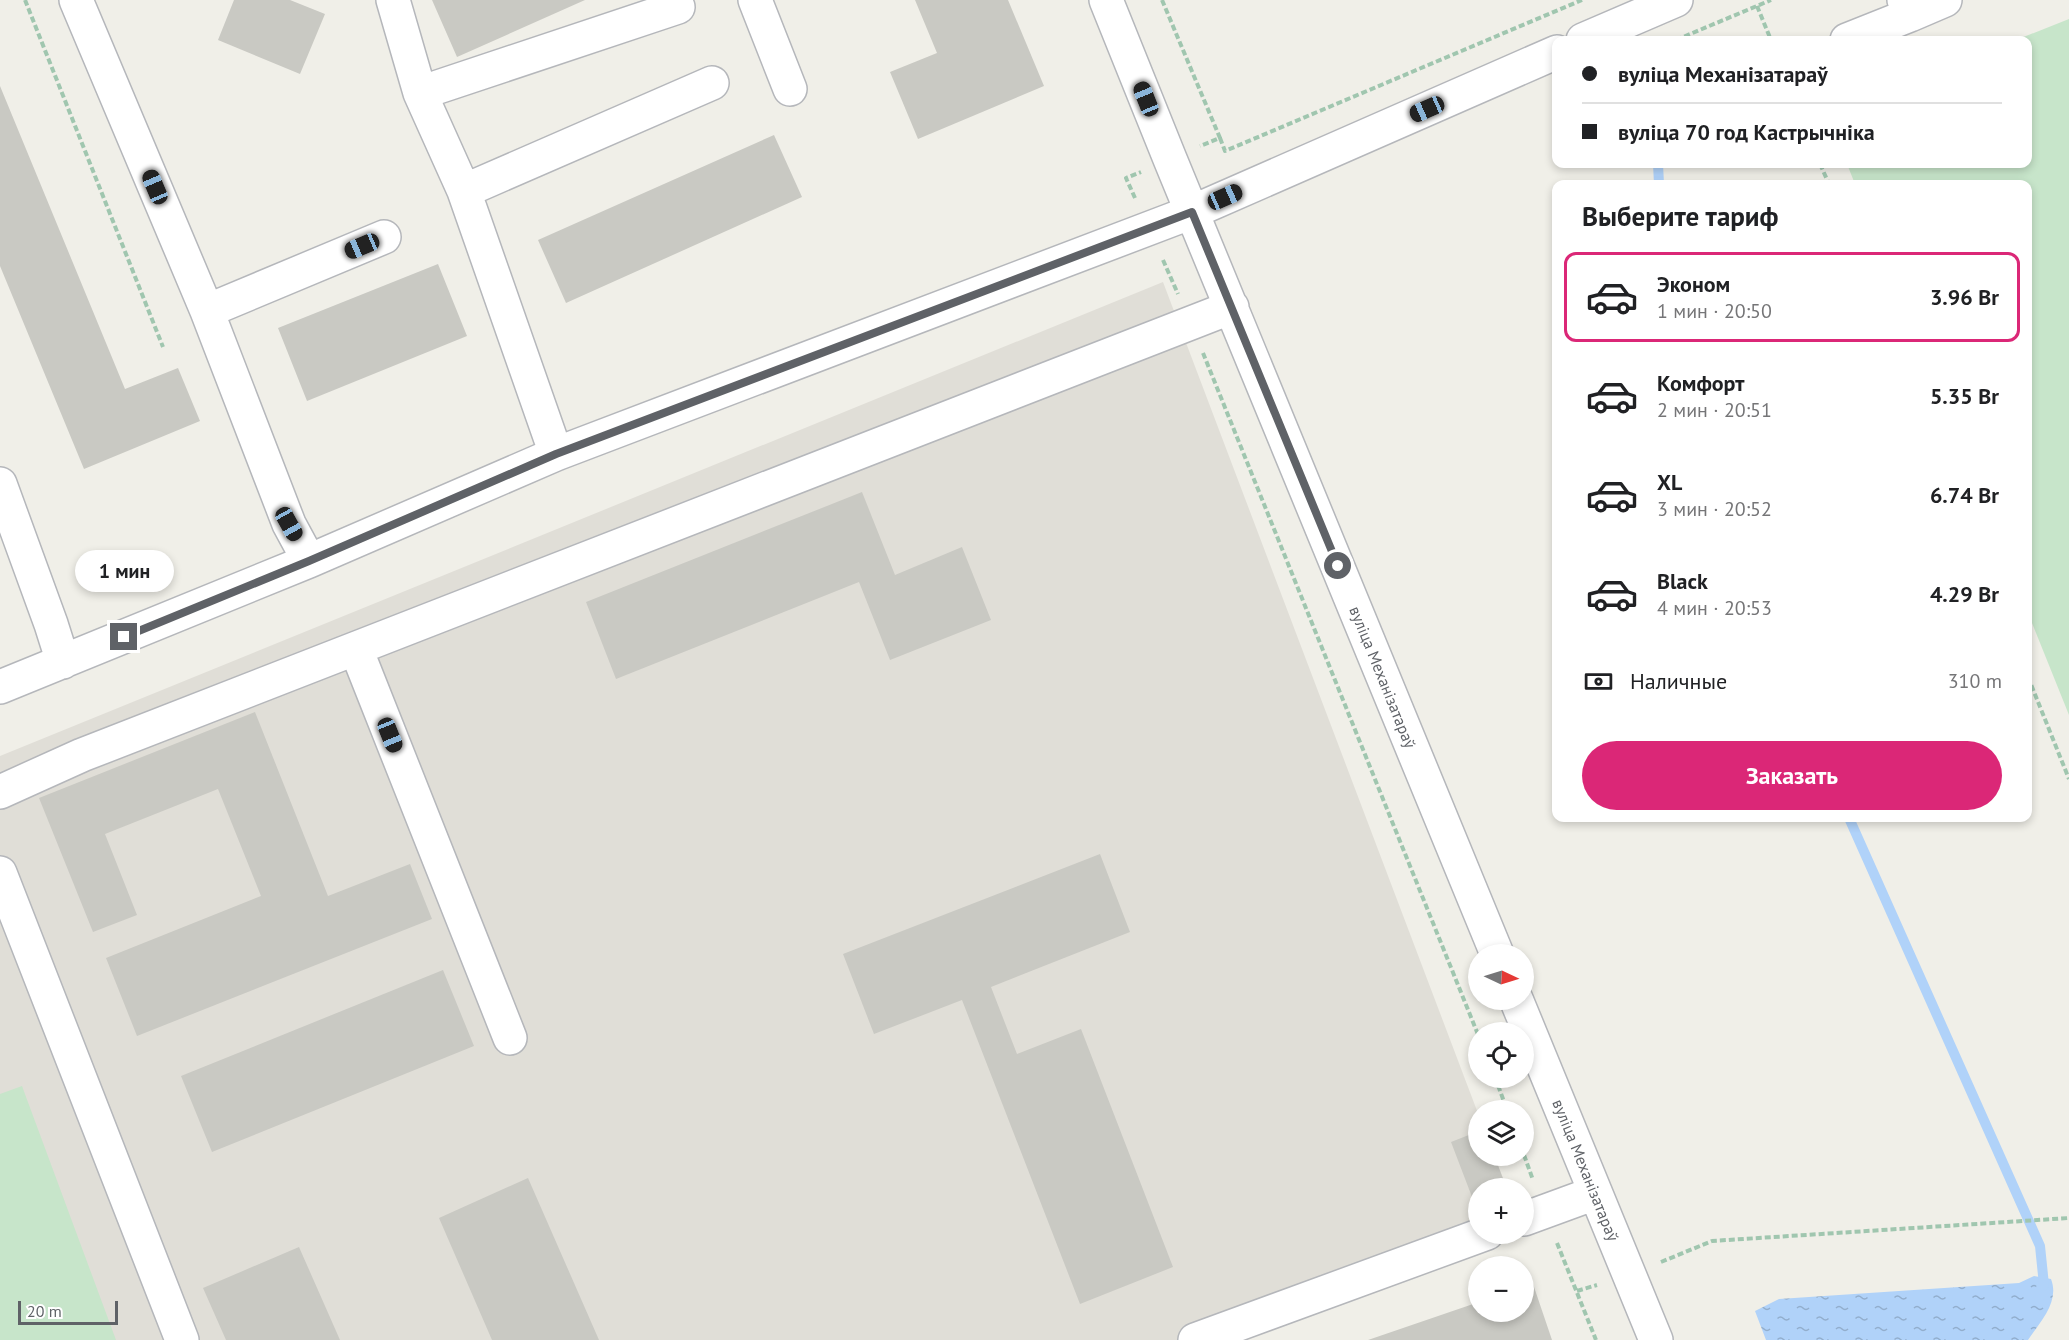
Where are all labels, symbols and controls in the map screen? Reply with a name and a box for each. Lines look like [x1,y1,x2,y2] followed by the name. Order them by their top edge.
[1618,60,1828,88] text: вуліца Механізатараў
[1131,79,1161,119] car
[1407,93,1447,125] car
[1618,118,1875,146] text: вуліца 70 год Кастрычніка
[140,167,170,207] car
[1205,181,1245,213] car
[1582,199,1778,233] text: Выберите тариф
[342,231,382,261] car
[1585,270,1639,324] icon: car
[1657,270,1730,298] text: Эконом
[1930,283,1999,311] text: 3.96 Br
[1657,298,1772,324] text: 1 мин · 20:50
[1585,369,1639,423] icon: car
[1657,369,1745,397] text: Комфорт
[1930,382,1999,410] text: 5.35 Br
[1657,397,1772,423] text: 2 мин · 20:51
[1585,468,1639,522] icon: car
[1657,468,1682,496] text: XL
[1930,481,1999,509] text: 6.74 Br
[1657,496,1772,522] text: 3 мин · 20:52
[272,504,306,544] car
[74,550,174,592] callout: 1 мин
[1324,552,1351,579] route start
[99,558,150,584] text: 1 мин
[1585,567,1639,621] icon: car
[1657,567,1708,595] text: Black
[1930,580,1999,608] text: 4.29 Br
[1657,595,1772,621] text: 4 мин · 20:53
[1345,603,1421,751] street label: вуліца Механізатараў
[110,623,137,650] route end
[1582,665,1615,698] icon: cash
[1630,667,1727,695] text: Наличные
[1948,668,2002,694] text: 310 m
[375,715,405,755] car
[1582,741,2002,810] button: Заказать
[1468,944,1534,1010] north arrow
[1468,944,1534,1322] map controls
[1468,1022,1534,1088] button: locate
[1548,1096,1624,1244] street label: вуліца Механізатараў
[1468,1100,1534,1166] button: layers
[1468,1178,1534,1244] button: +
[1468,1256,1534,1322] button: −
[18,1298,118,1326] scale bar
[27,1301,62,1321] text: 20 m

